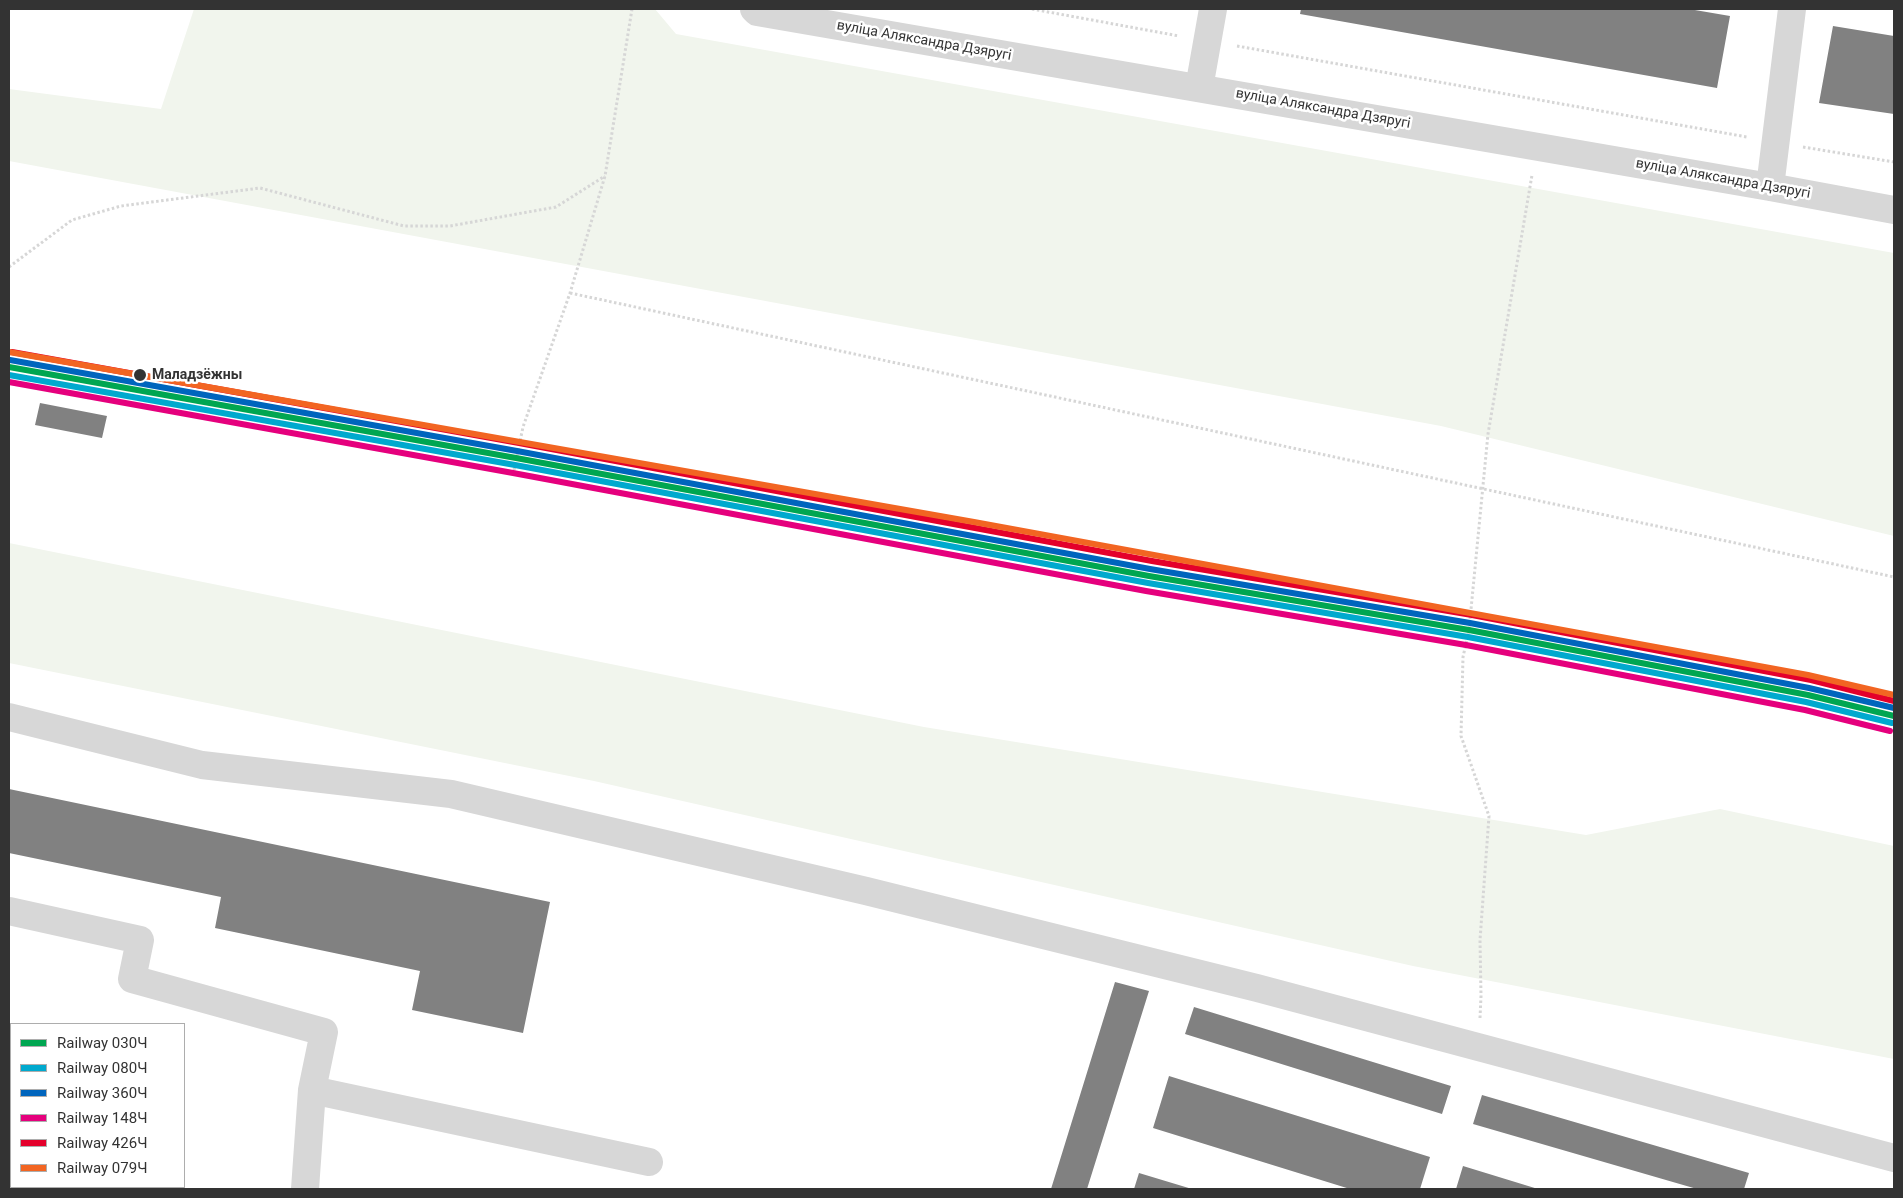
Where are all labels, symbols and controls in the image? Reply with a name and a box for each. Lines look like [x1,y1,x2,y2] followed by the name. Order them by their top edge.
[835,17,1013,65] street label: вуліца Аляксандра Дзяругі
[1234,85,1412,133] street label: вуліца Аляксандра Дзяругі
[1634,155,1812,203] street label: вуліца Аляксандра Дзяругі
[132,367,148,383] marker: Маладзёжны
[152,367,242,383] place label: Маладзёжны
[10,1023,185,1188] legend
[57,1034,147,1052] text: Railway 030Ч
[57,1059,147,1077] text: Railway 080Ч
[57,1084,147,1102] text: Railway 360Ч
[57,1109,147,1127] text: Railway 148Ч
[57,1134,147,1152] text: Railway 426Ч
[57,1159,147,1177] text: Railway 079Ч

